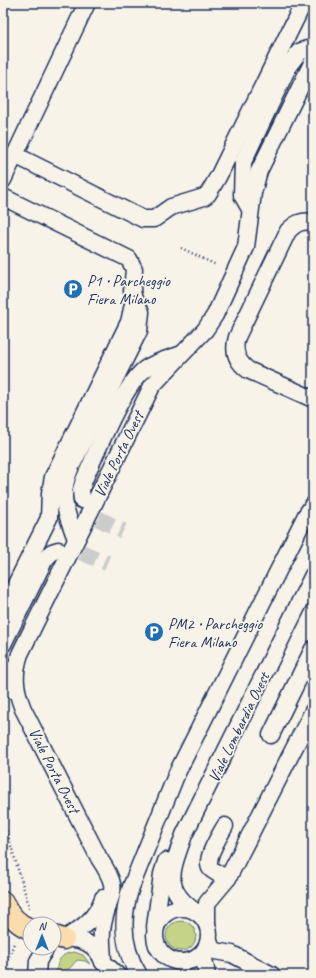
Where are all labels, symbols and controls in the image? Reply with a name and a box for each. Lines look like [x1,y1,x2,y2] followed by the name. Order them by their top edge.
[87,271,171,309] place label: P1 • Parcheggio Fiera Milano
[62,278,84,300] parking icon: P1 • Parcheggio Fiera Milano
[90,406,149,501] street label: Viale Porta Ovest
[168,614,264,652] place label: PM2 • Parcheggio Fiera Milano
[143,621,165,643] parking icon: PM2 • Parcheggio Fiera Milano
[204,668,275,786] street label: Viale Lombardia Ovest
[24,725,85,819] street label: Viale Porta Ovest
[22,916,62,956] north arrow
[39,919,48,933] text: N

